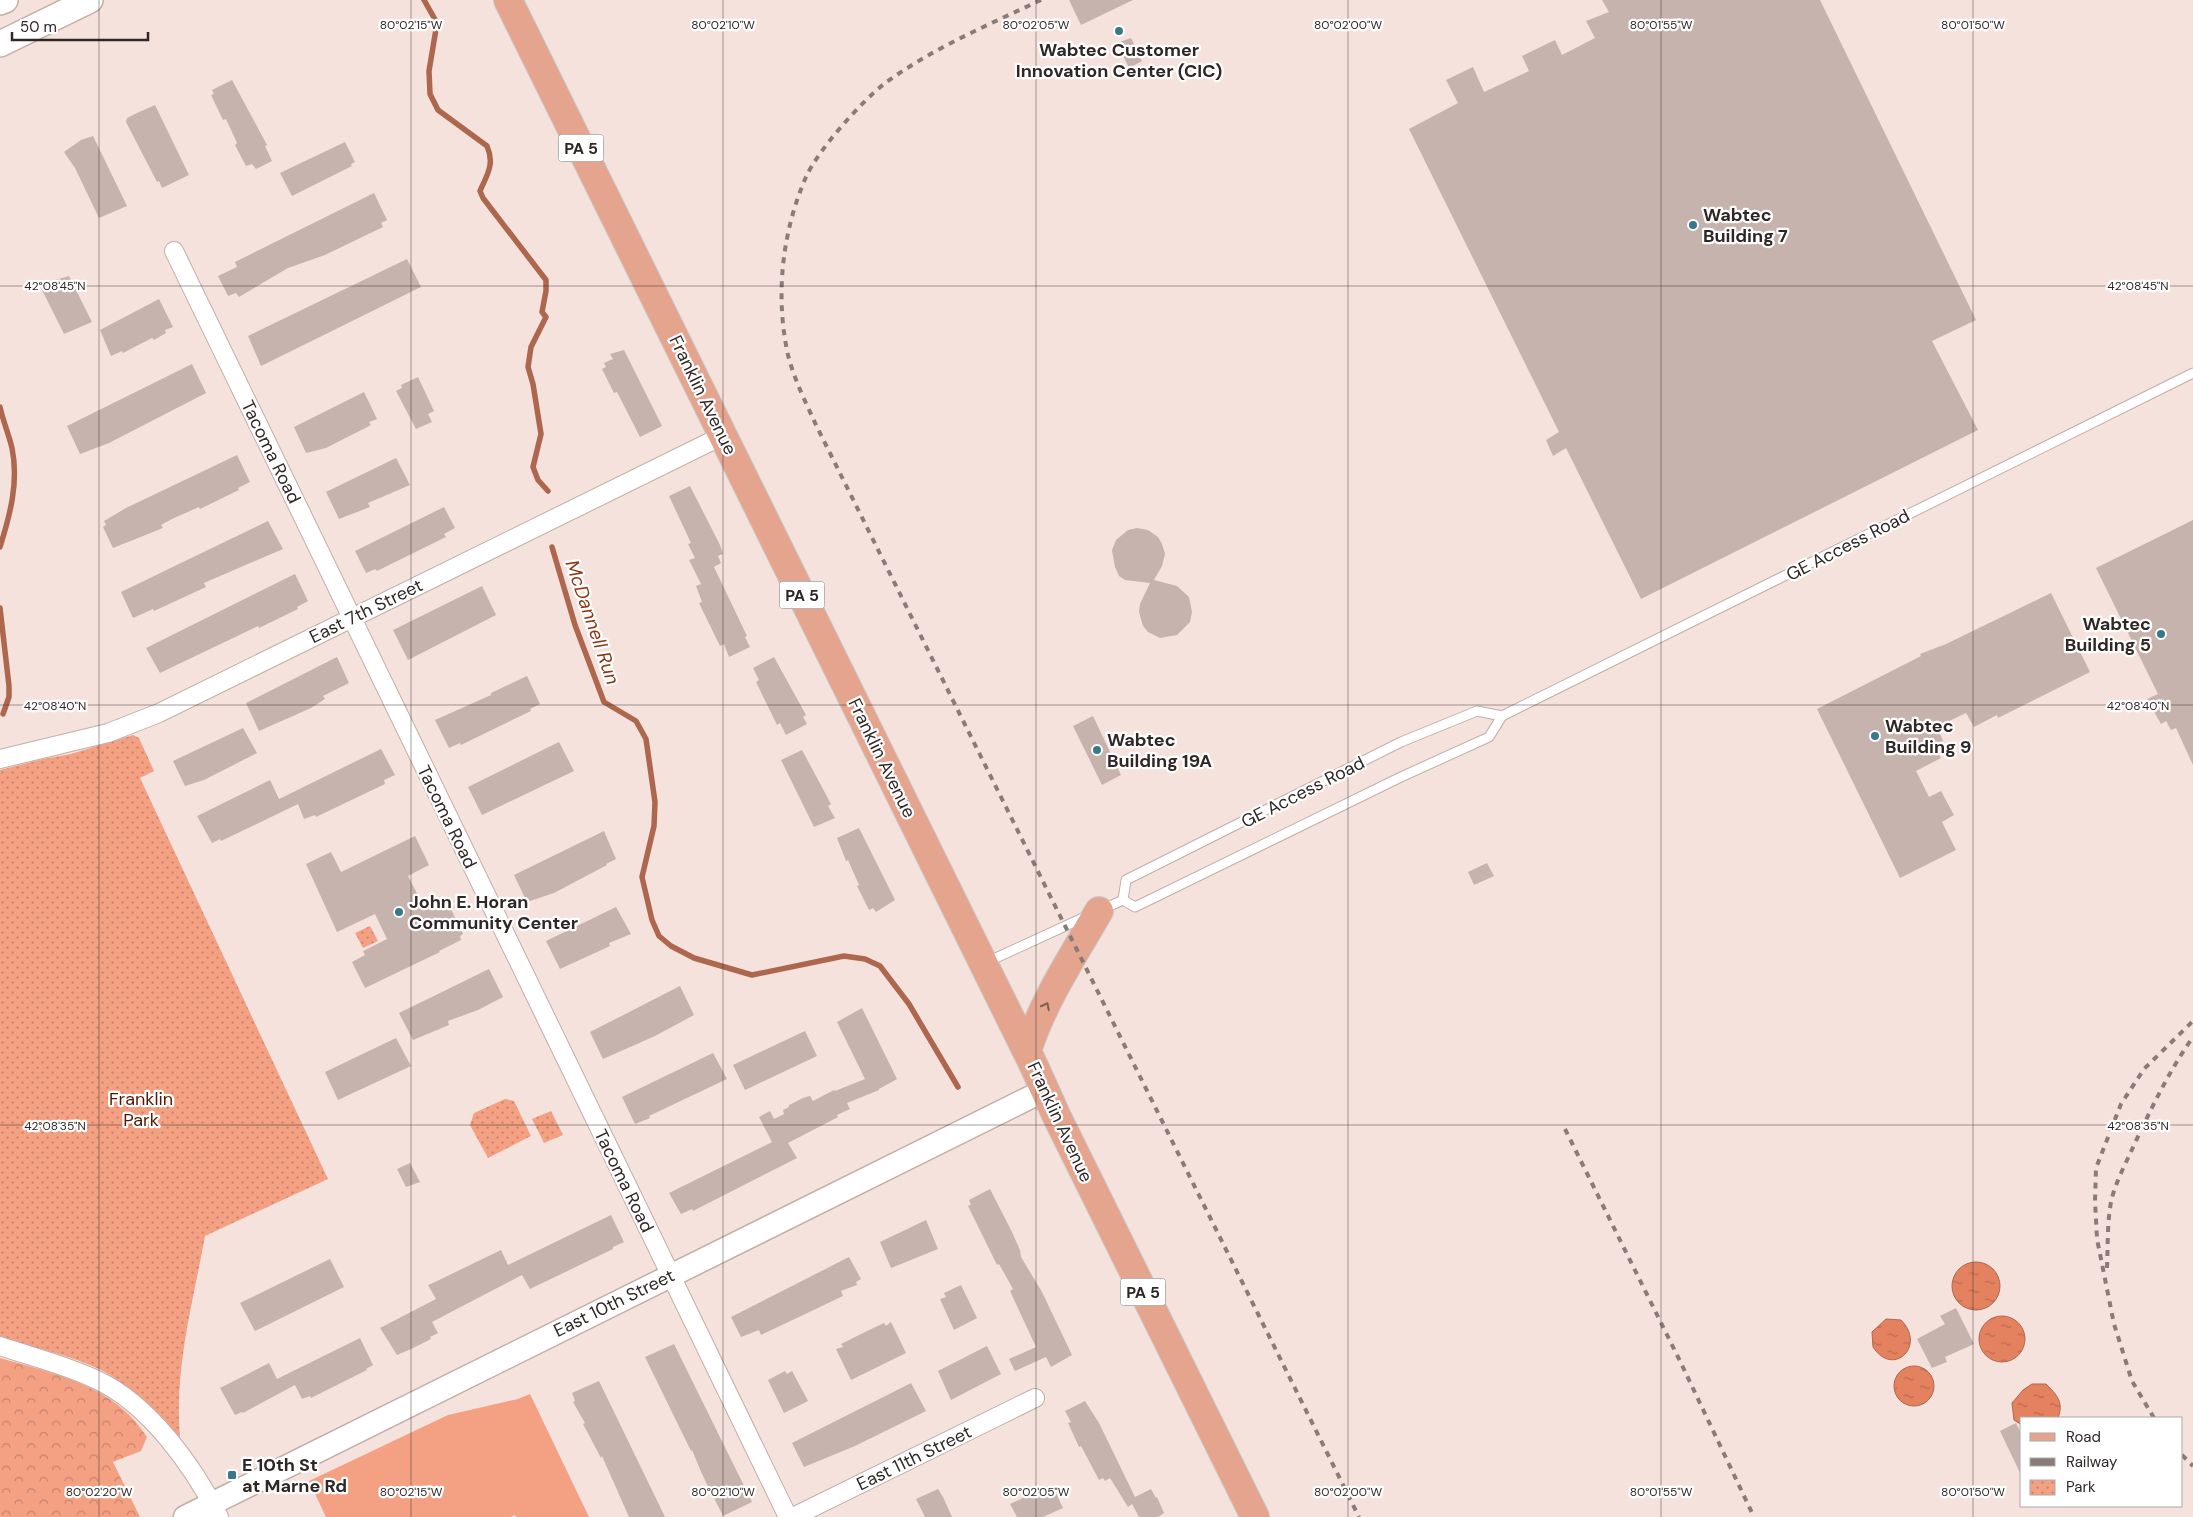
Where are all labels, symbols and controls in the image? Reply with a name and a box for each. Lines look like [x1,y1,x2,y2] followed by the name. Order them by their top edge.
[12,10,149,42] scale bar
[20,17,57,37] text: 50 m
[380,17,443,33] text: 80°02'15"W
[691,17,755,33] text: 80°02'10"W
[1003,17,1070,33] text: 80°02'05"W
[1314,17,1382,33] text: 80°02'00"W
[1630,17,1693,33] text: 80°01'55"W
[1941,17,2005,33] text: 80°01'50"W
[1113,25,1125,37] marker: Wabtec Customer Innovation Center (CIC)
[1016,38,1222,83] place label: Wabtec Customer Innovation Center (CIC)
[558,134,604,162] road number: PA 5
[1703,203,1788,248] place label: Wabtec Building 7
[1687,219,1699,231] marker: Wabtec Building 7
[24,278,86,294] text: 42°08'45"N
[2107,278,2169,294] text: 42°08'45"N
[664,331,742,459] street label: Franklin Avenue
[236,396,306,508] street label: Tacoma Road
[1782,504,1914,586] street label: GE Access Road
[560,557,626,688] water label: McDannell Run
[305,573,427,649] street label: East 7th Street
[780,582,824,608] road number: PA 5
[2065,612,2151,657] place label: Wabtec Building 5
[2155,628,2167,640] marker: Wabtec Building 5
[843,694,921,822] street label: Franklin Avenue
[24,698,86,714] text: 42°08'40"N
[2107,698,2169,714] text: 42°08'40"N
[1885,714,1972,759] place label: Wabtec Building 9
[1107,728,1212,773] place label: Wabtec Building 19A
[1869,730,1881,742] marker: Wabtec Building 9
[1091,744,1103,756] marker: Wabtec Building 19A
[1237,751,1369,833] street label: GE Access Road
[412,761,482,873] street label: Tacoma Road
[409,890,578,935] place label: John E. Horan Community Center
[393,906,405,918] marker: John E. Horan Community Center
[1039,1003,1049,1012] one-way arrow
[1022,1058,1098,1186] street label: Franklin Avenue
[109,1087,173,1132] park label: Franklin Park
[24,1118,86,1134] text: 42°08'35"N
[2107,1118,2169,1134] text: 42°08'35"N
[589,1125,659,1237] street label: Tacoma Road
[550,1263,678,1343] street label: East 10th Street
[1120,1278,1166,1305] road number: PA 5
[2020,1417,2183,1507] legend
[853,1420,975,1496] street label: East 11th Street
[2066,1427,2101,1447] text: Road
[2066,1452,2118,1472] text: Railway
[242,1453,347,1498] place label: E 10th St at Marne Rd
[226,1469,238,1481] marker: E 10th St at Marne Rd
[2066,1477,2096,1497] text: Park
[66,1484,133,1500] text: 80°02'20"W
[380,1484,443,1500] text: 80°02'15"W
[691,1484,755,1500] text: 80°02'10"W
[1003,1484,1070,1500] text: 80°02'05"W
[1314,1484,1382,1500] text: 80°02'00"W
[1630,1484,1693,1500] text: 80°01'55"W
[1941,1484,2005,1500] text: 80°01'50"W

